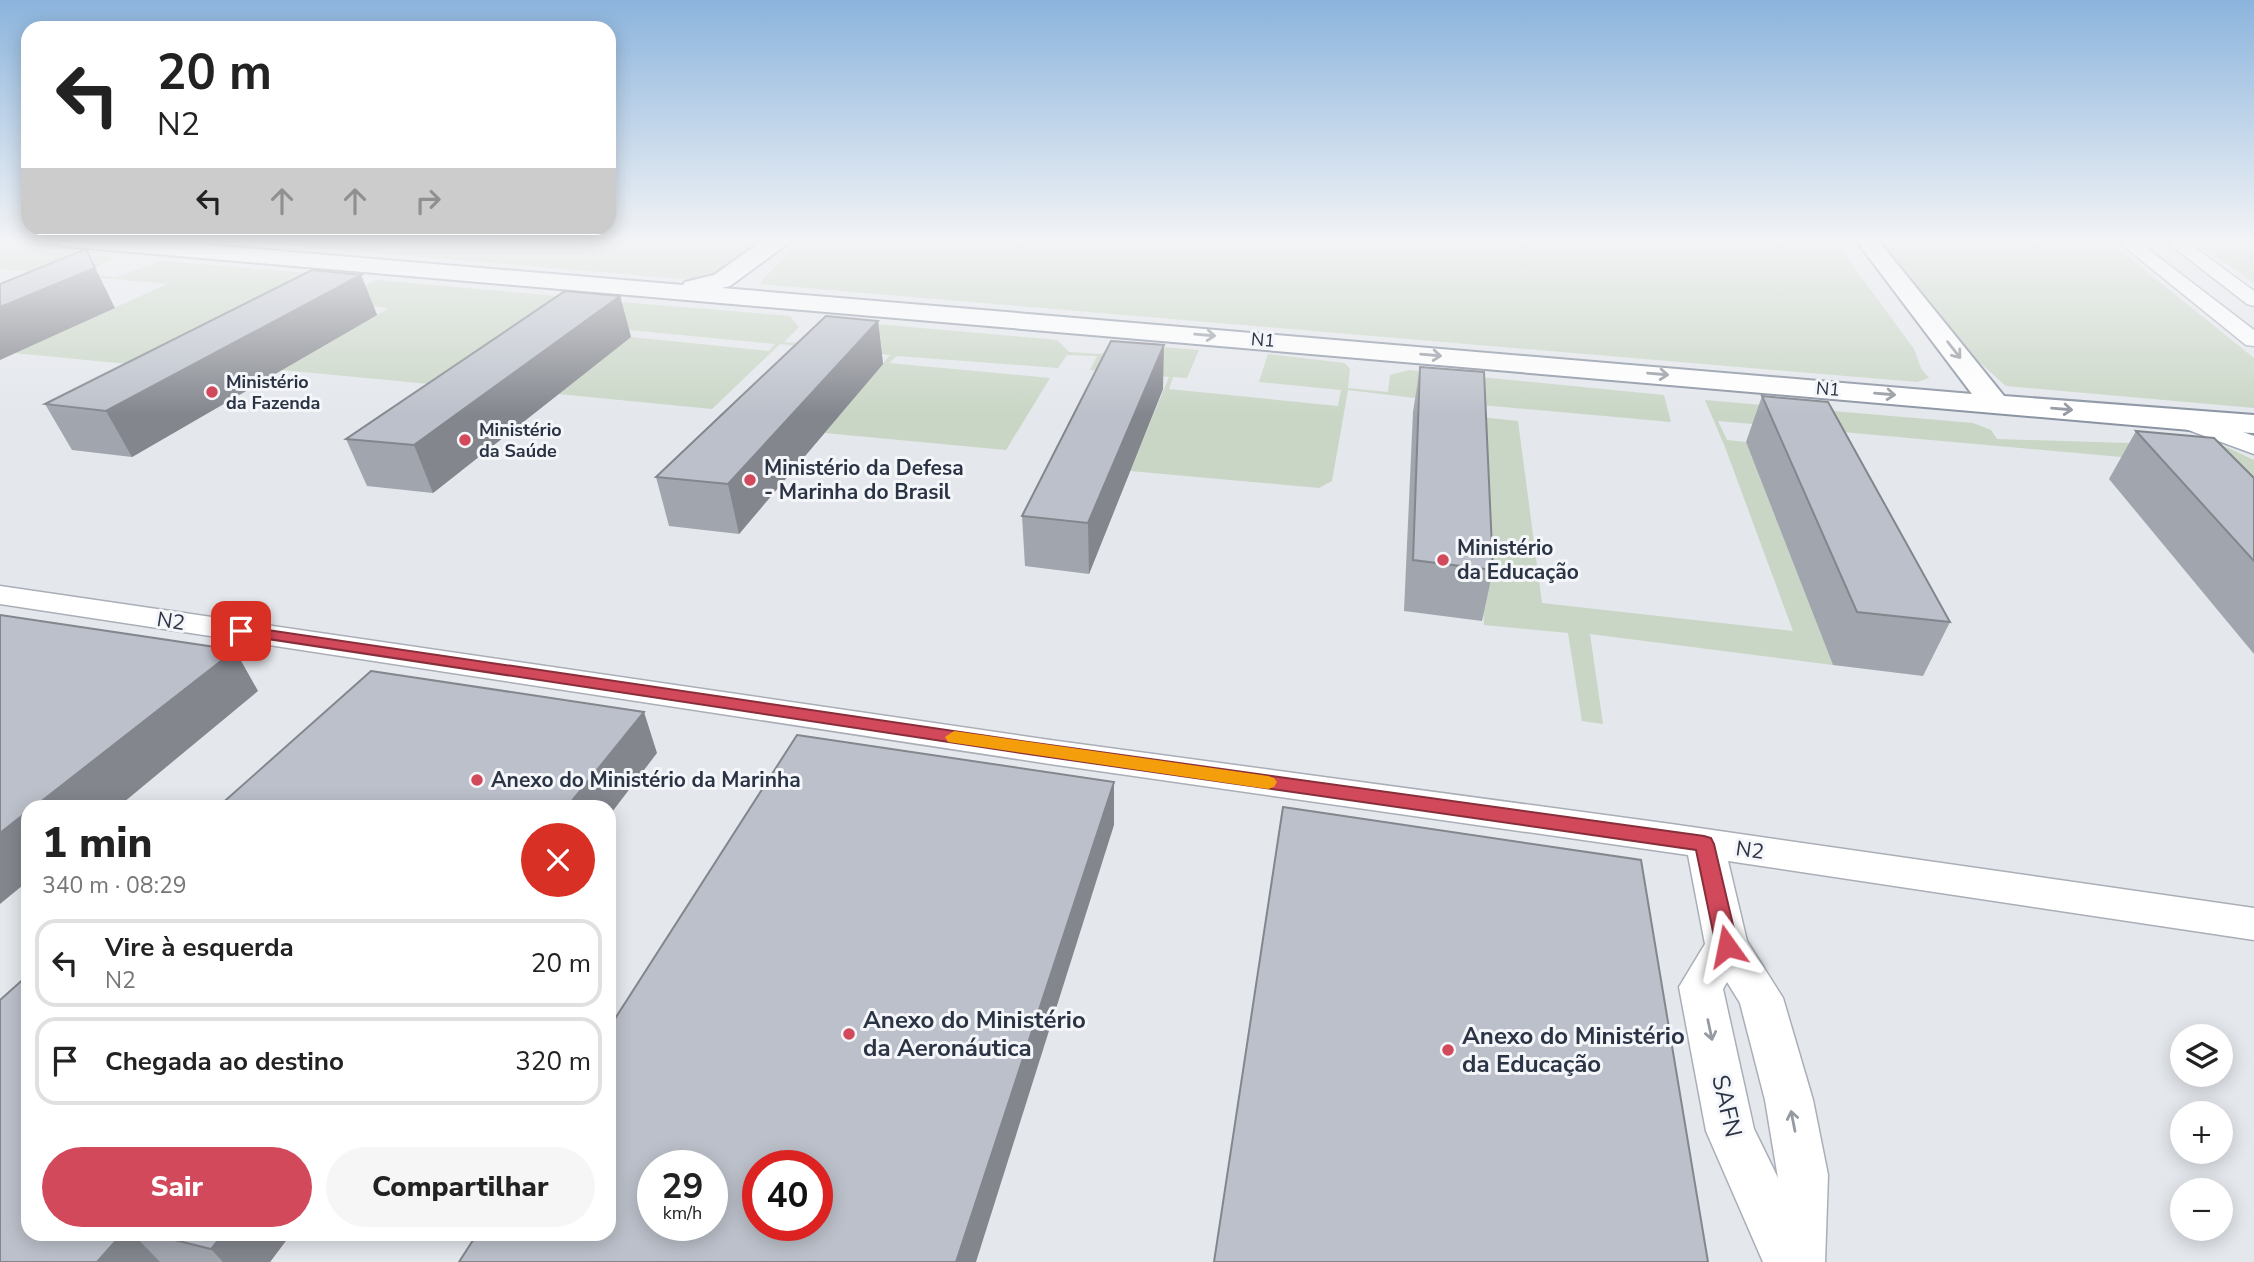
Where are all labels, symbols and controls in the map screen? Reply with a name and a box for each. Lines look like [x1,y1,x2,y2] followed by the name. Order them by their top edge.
[157,39,272,106] text: 20 m
[42,49,133,140] icon: left
[157,103,200,146] text: N2
[190,182,228,220] icon: left
[263,182,301,220] icon: ahead
[336,182,374,220] icon: ahead
[409,182,447,220] icon: right
[1250,327,1276,353] street label: N1
[1193,329,1216,342] one-way arrow
[1947,340,1962,358] one-way arrow
[1420,349,1442,362] one-way arrow
[1646,368,1669,381] one-way arrow
[226,370,320,415] place label: Ministério da Fazenda
[1815,376,1841,402] street label: N1
[204,384,220,400] marker: Ministério da Fazenda
[1873,388,1896,401] one-way arrow
[2051,403,2073,416] one-way arrow
[479,418,562,463] place label: Ministério da Saúde
[457,432,473,448] marker: Ministério da Saúde
[764,454,964,506] place label: Ministério da Defesa - Marinha do Brasil
[742,472,758,488] marker: Ministério da Defesa - Marinha do Brasil
[1457,534,1579,586] place label: Ministério da Educação
[1435,552,1451,568] marker: Ministério da Educação
[211,601,271,661] pin
[155,605,187,637] street label: N2
[222,612,260,650] icon: arrive
[491,766,801,794] place label: Anexo do Ministério da Marinha
[469,772,485,788] marker: Anexo do Ministério da Marinha
[42,815,152,872] text: 1 min
[521,823,595,897] button: close
[1734,834,1766,866] street label: N2
[42,870,187,901] text: 340 m · 08:29
[1690,909,1764,983] position arrow
[105,930,294,965] text: Vire à esquerda
[46,944,84,982] icon: left
[531,946,591,981] text: 20 m
[105,965,136,996] text: N2
[863,1004,1086,1064] place label: Anexo do Ministério da Aeronáutica
[1703,1018,1717,1041] one-way arrow
[1462,1020,1685,1080] place label: Anexo do Ministério da Educação
[2170,1024,2233,1241] map controls
[2170,1024,2233,1087] button: layers
[841,1026,857,1042] marker: Anexo do Ministério da Aeronáutica
[46,1042,84,1080] icon: arrive
[1440,1042,1456,1058] marker: Anexo do Ministério da Educação
[105,1044,344,1079] text: Chegada ao destino
[515,1044,591,1079] text: 320 m
[1704,1072,1750,1140] street label: SAFN
[2170,1101,2233,1164] button: +
[1785,1110,1799,1133] one-way arrow
[42,1147,312,1227] button: Sair
[326,1147,595,1227] button: Compartilhar
[742,1150,833,1241] speed limit sign: 40
[661,1163,704,1210] text: 29
[2170,1178,2233,1241] button: −
[663,1201,702,1225] text: km/h

